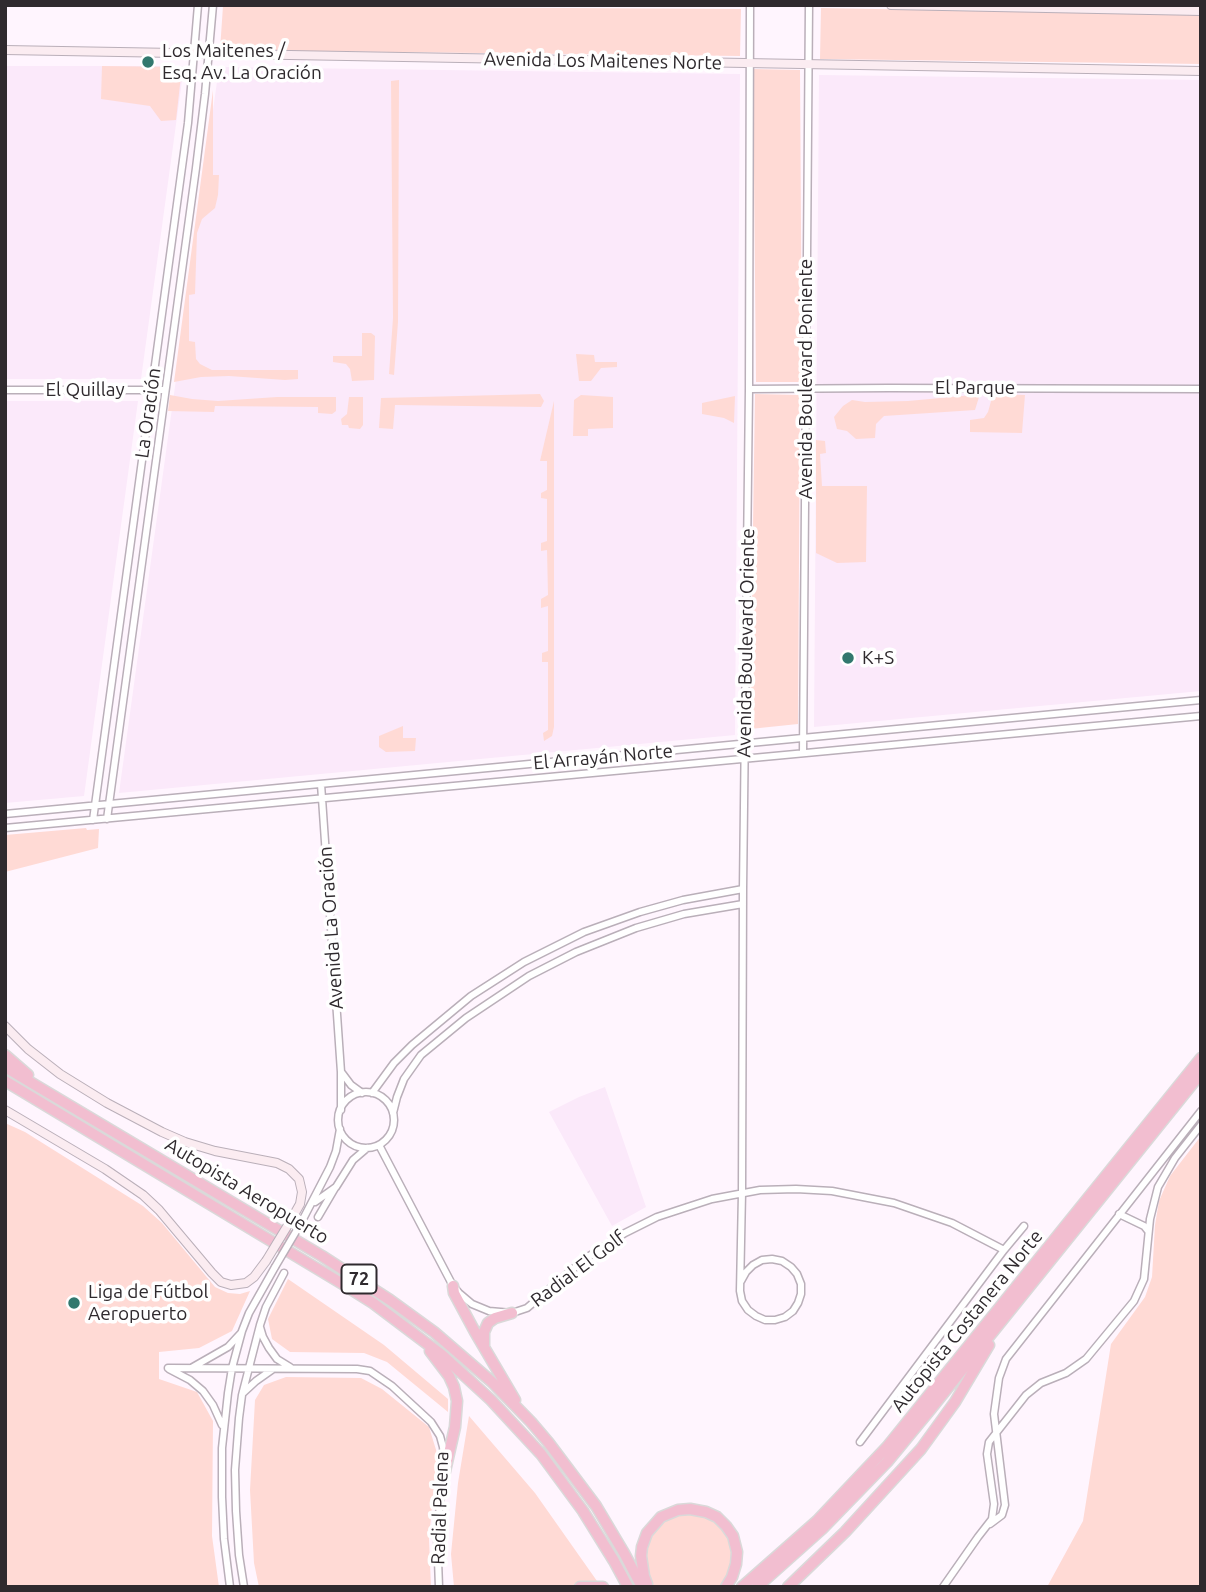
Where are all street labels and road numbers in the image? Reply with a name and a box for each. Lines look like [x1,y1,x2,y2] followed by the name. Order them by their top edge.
[484,48,722,74] street label: Avenida Los Maitenes Norte
[795,259,817,499] street label: Avenida Boulevard Poniente
[130,366,166,460] street label: La Oración
[935,377,1015,399] street label: El Parque
[45,379,125,401] street label: El Quillay
[733,528,759,758] street label: Avenida Boulevard Oriente
[532,740,674,774] street label: El Arrayán Norte
[314,846,348,1010] street label: Avenida La Oración
[161,1133,333,1249] street label: Autopista Aeropuerto
[886,1225,1048,1417] street label: Autopista Costanera Norte
[526,1226,630,1312] street label: Radial El Golf
[342,1264,376,1294] road number: 72
[427,1451,453,1565] street label: Radial Palena

